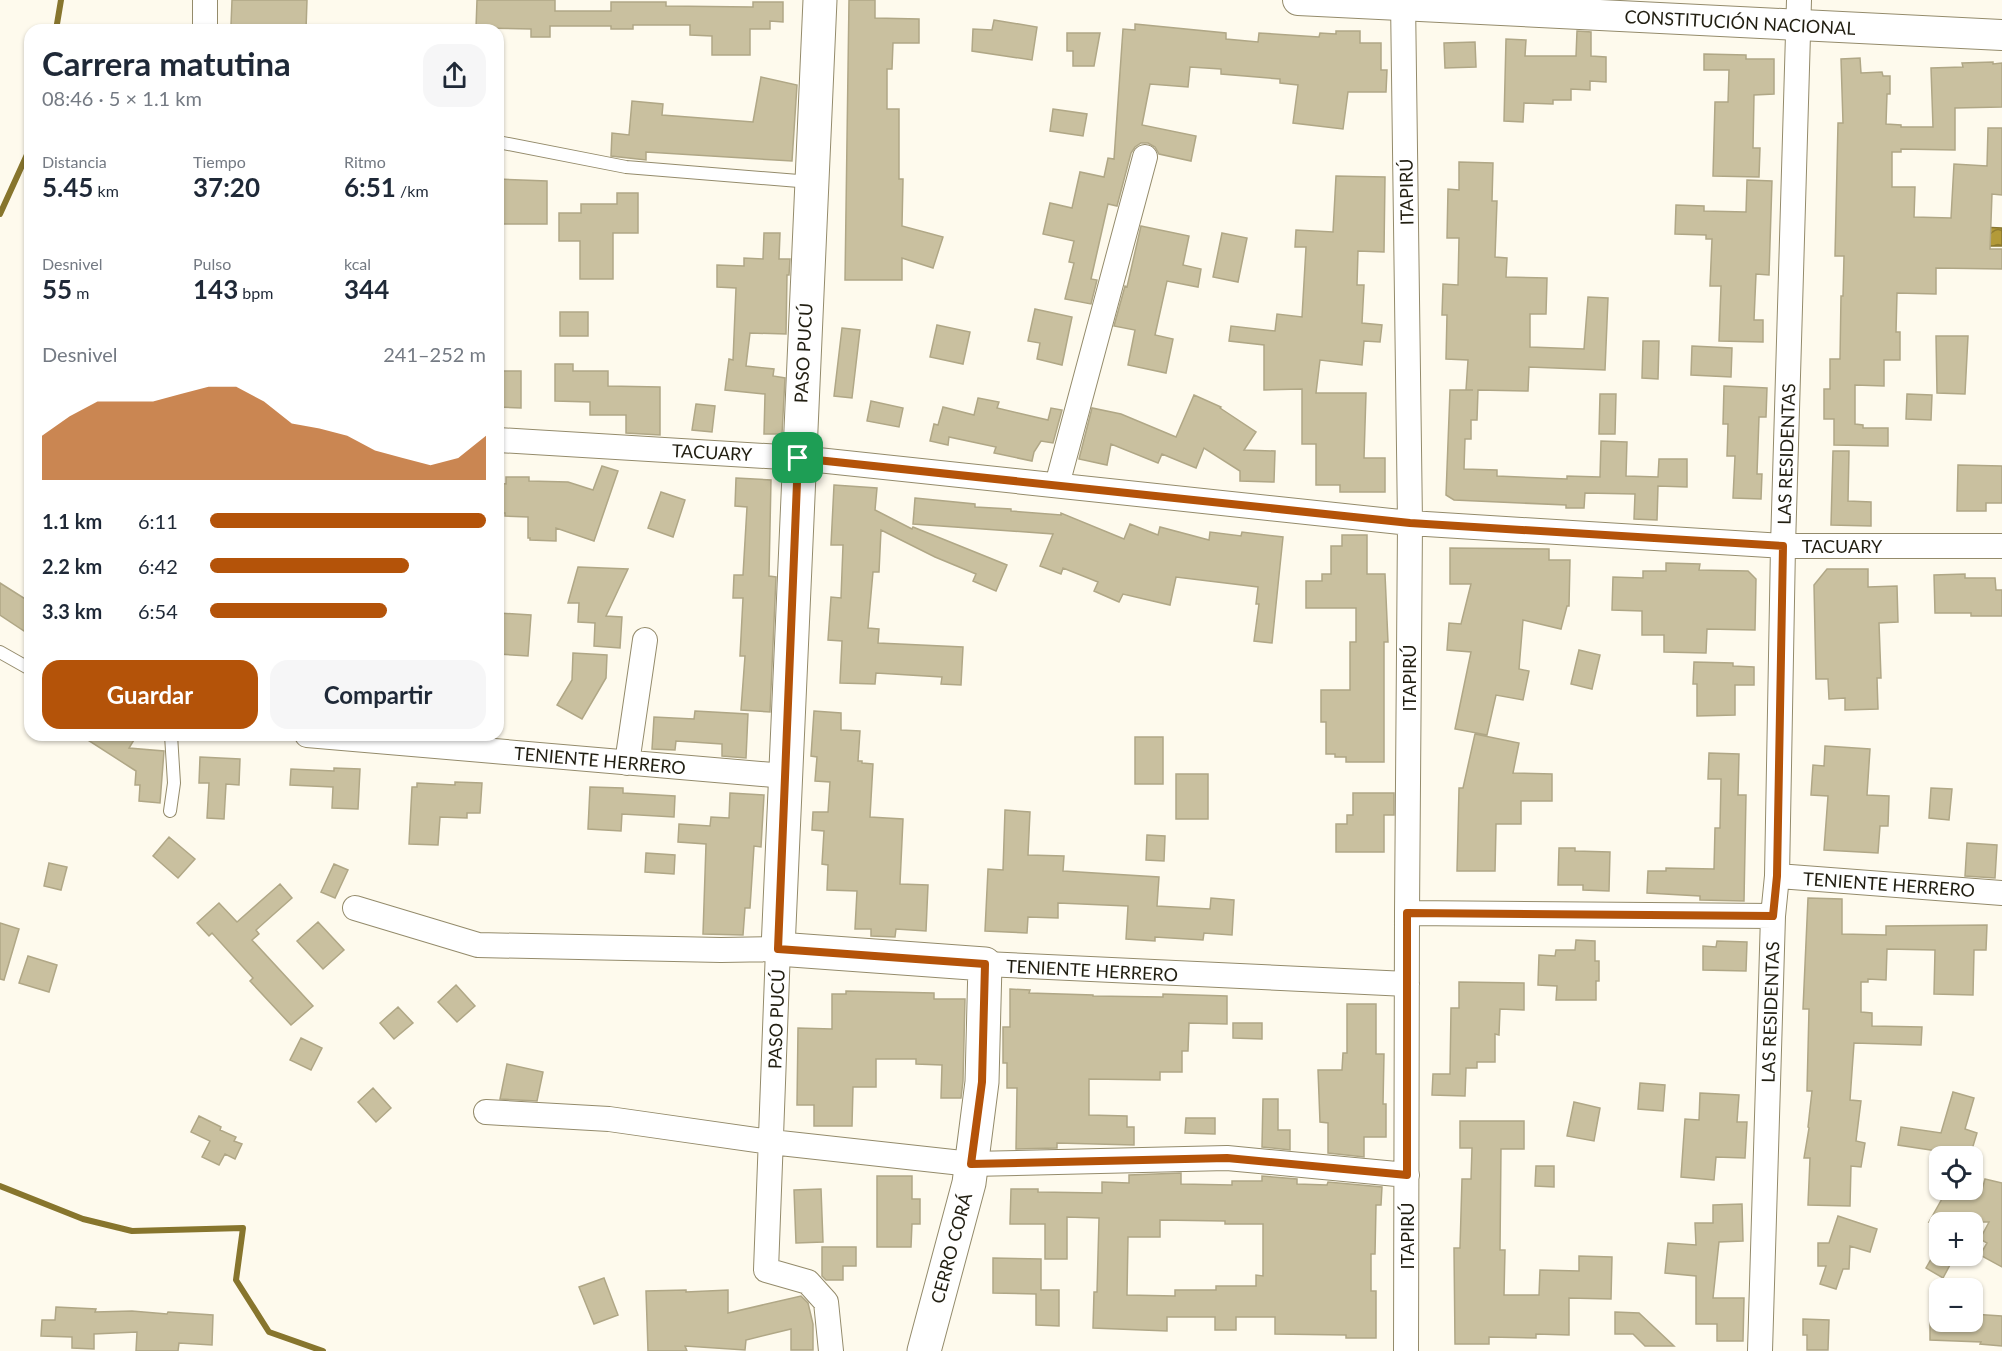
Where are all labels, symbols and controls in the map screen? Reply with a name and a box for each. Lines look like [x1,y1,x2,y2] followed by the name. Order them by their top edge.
[1624,5,1856,39] street label: CONSTITUCIÓN NACIONAL
[42,43,291,83] text: Carrera matutina
[423,44,486,107] button: share
[42,86,202,110] text: 08:46 · 5 × 1.1 km
[42,152,107,171] text: Distancia
[193,152,246,171] text: Tiempo
[344,152,386,171] text: Ritmo
[1394,158,1418,226] street label: ITAPIRÚ
[42,171,93,203] text: 5.45
[193,171,260,203] text: 37:20
[344,171,396,203] text: 6:51
[93,181,119,200] text: km
[396,181,429,200] text: /km
[42,254,102,273] text: Desnivel
[193,254,231,273] text: Pulso
[344,254,371,273] text: kcal
[42,273,72,305] text: 55
[193,273,238,305] text: 143
[344,273,389,305] text: 344
[72,283,89,302] text: m
[238,283,273,302] text: bpm
[789,302,817,404] street label: PASO PUCÚ
[42,342,118,366] text: Desnivel
[383,342,486,366] text: 241–252 m
[1773,383,1799,525] street label: LAS RESIDENTAS
[772,432,823,483] pin
[671,439,753,465] street label: TACUARY
[781,441,814,474] icon: arrive
[42,509,102,533] text: 1.1 km
[138,509,178,533] text: 6:11
[1802,535,1883,557] street label: TACUARY
[42,554,102,578] text: 2.2 km
[138,554,178,578] text: 6:42
[42,599,102,623] text: 3.3 km
[138,599,178,623] text: 6:54
[1398,645,1420,711] street label: ITAPIRÚ
[42,660,258,729] button: Guardar
[270,660,486,729] button: Compartir
[513,742,687,778] street label: TENIENTE HERRERO
[1802,867,1976,901] street label: TENIENTE HERRERO
[1757,941,1783,1083] street label: LAS RESIDENTAS
[1005,955,1179,985] street label: TENIENTE HERRERO
[763,969,789,1069] street label: PASO PUCÚ
[1929,1146,1983,1332] map controls
[1929,1146,1983,1200] button: locate
[926,1190,977,1306] street label: CERRO CORÁ
[1396,1203,1418,1269] street label: ITAPIRÚ
[1929,1212,1983,1266] button: +
[1929,1278,1983,1332] button: −

